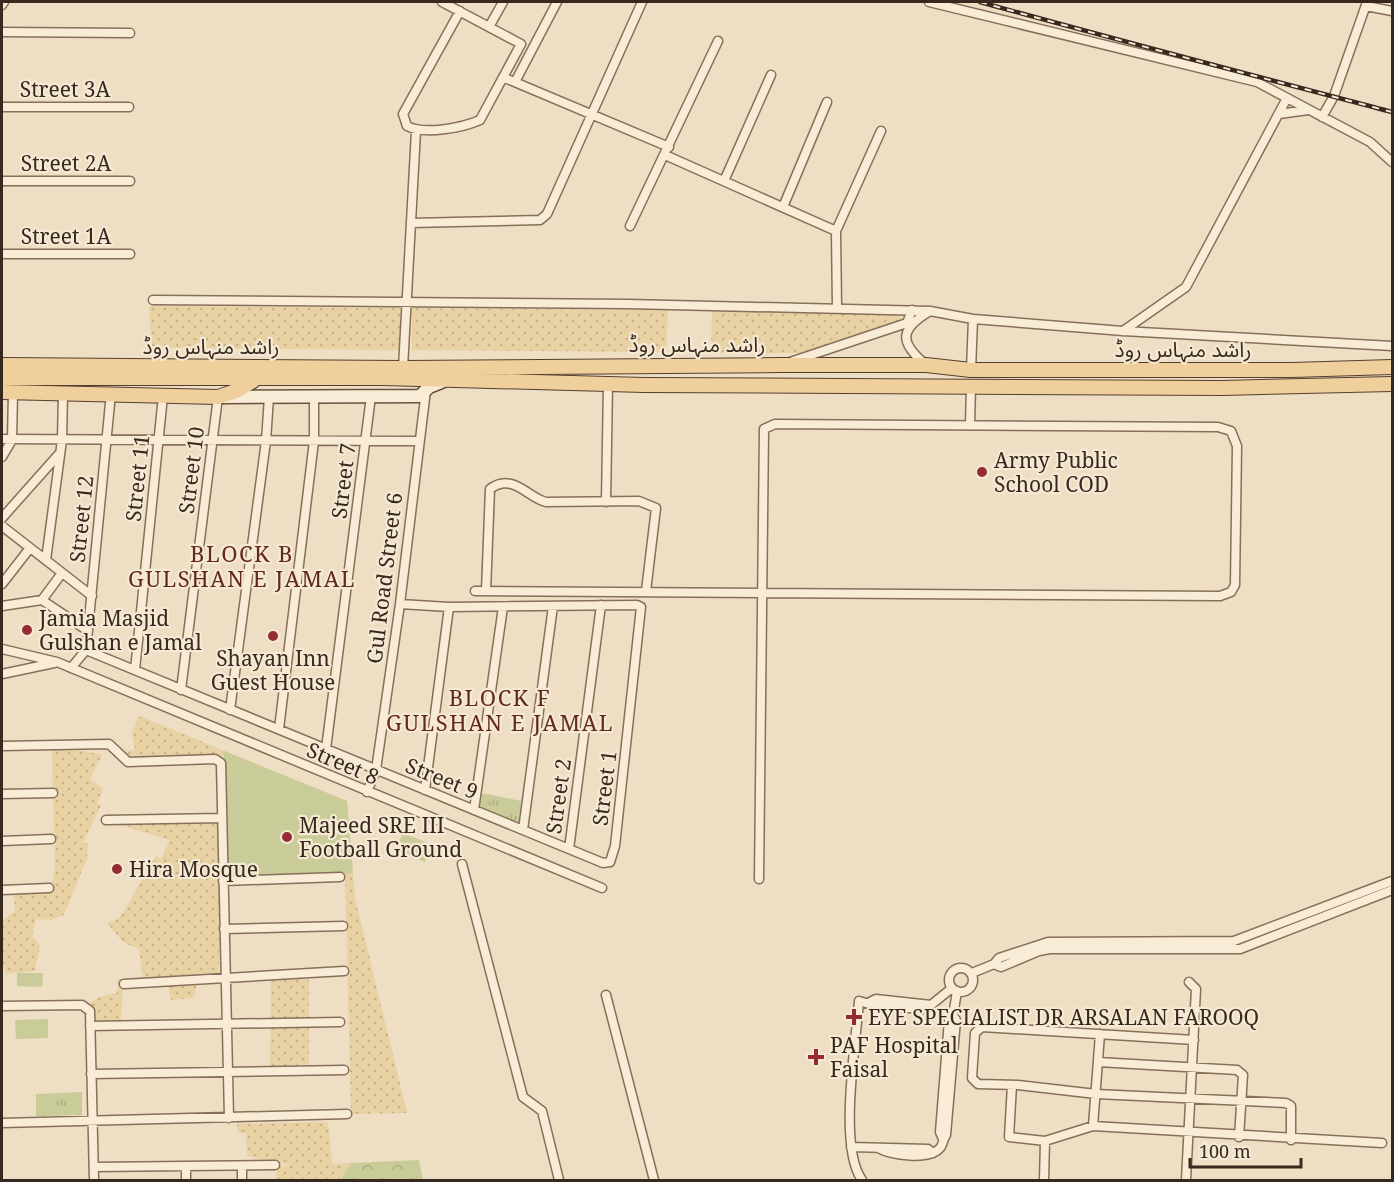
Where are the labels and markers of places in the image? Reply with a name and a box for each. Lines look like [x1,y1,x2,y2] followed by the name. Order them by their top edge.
[994,446,1118,498] place label: Army Public School COD
[975,465,989,479] marker: Army Public School COD
[38,604,202,656] place label: Jamia Masjid Gulshan e Jamal
[20,623,34,637] marker: Jamia Masjid Gulshan e Jamal
[266,629,280,643] marker: Shayan Inn Guest House
[211,644,335,696] place label: Shayan Inn Guest House
[299,811,462,863] place label: Majeed SRE III Football Ground
[280,830,294,844] marker: Majeed SRE III Football Ground
[129,855,258,883] place label: Hira Mosque
[110,862,124,876] marker: Hira Mosque
[868,1003,1259,1031] place label: EYE SPECIALIST DR ARSALAN FAROOQ
[845,1008,863,1026] marker: EYE SPECIALIST DR ARSALAN FAROOQ
[830,1031,958,1083] place label: PAF Hospital Faisal
[807,1048,825,1066] marker: PAF Hospital Faisal

